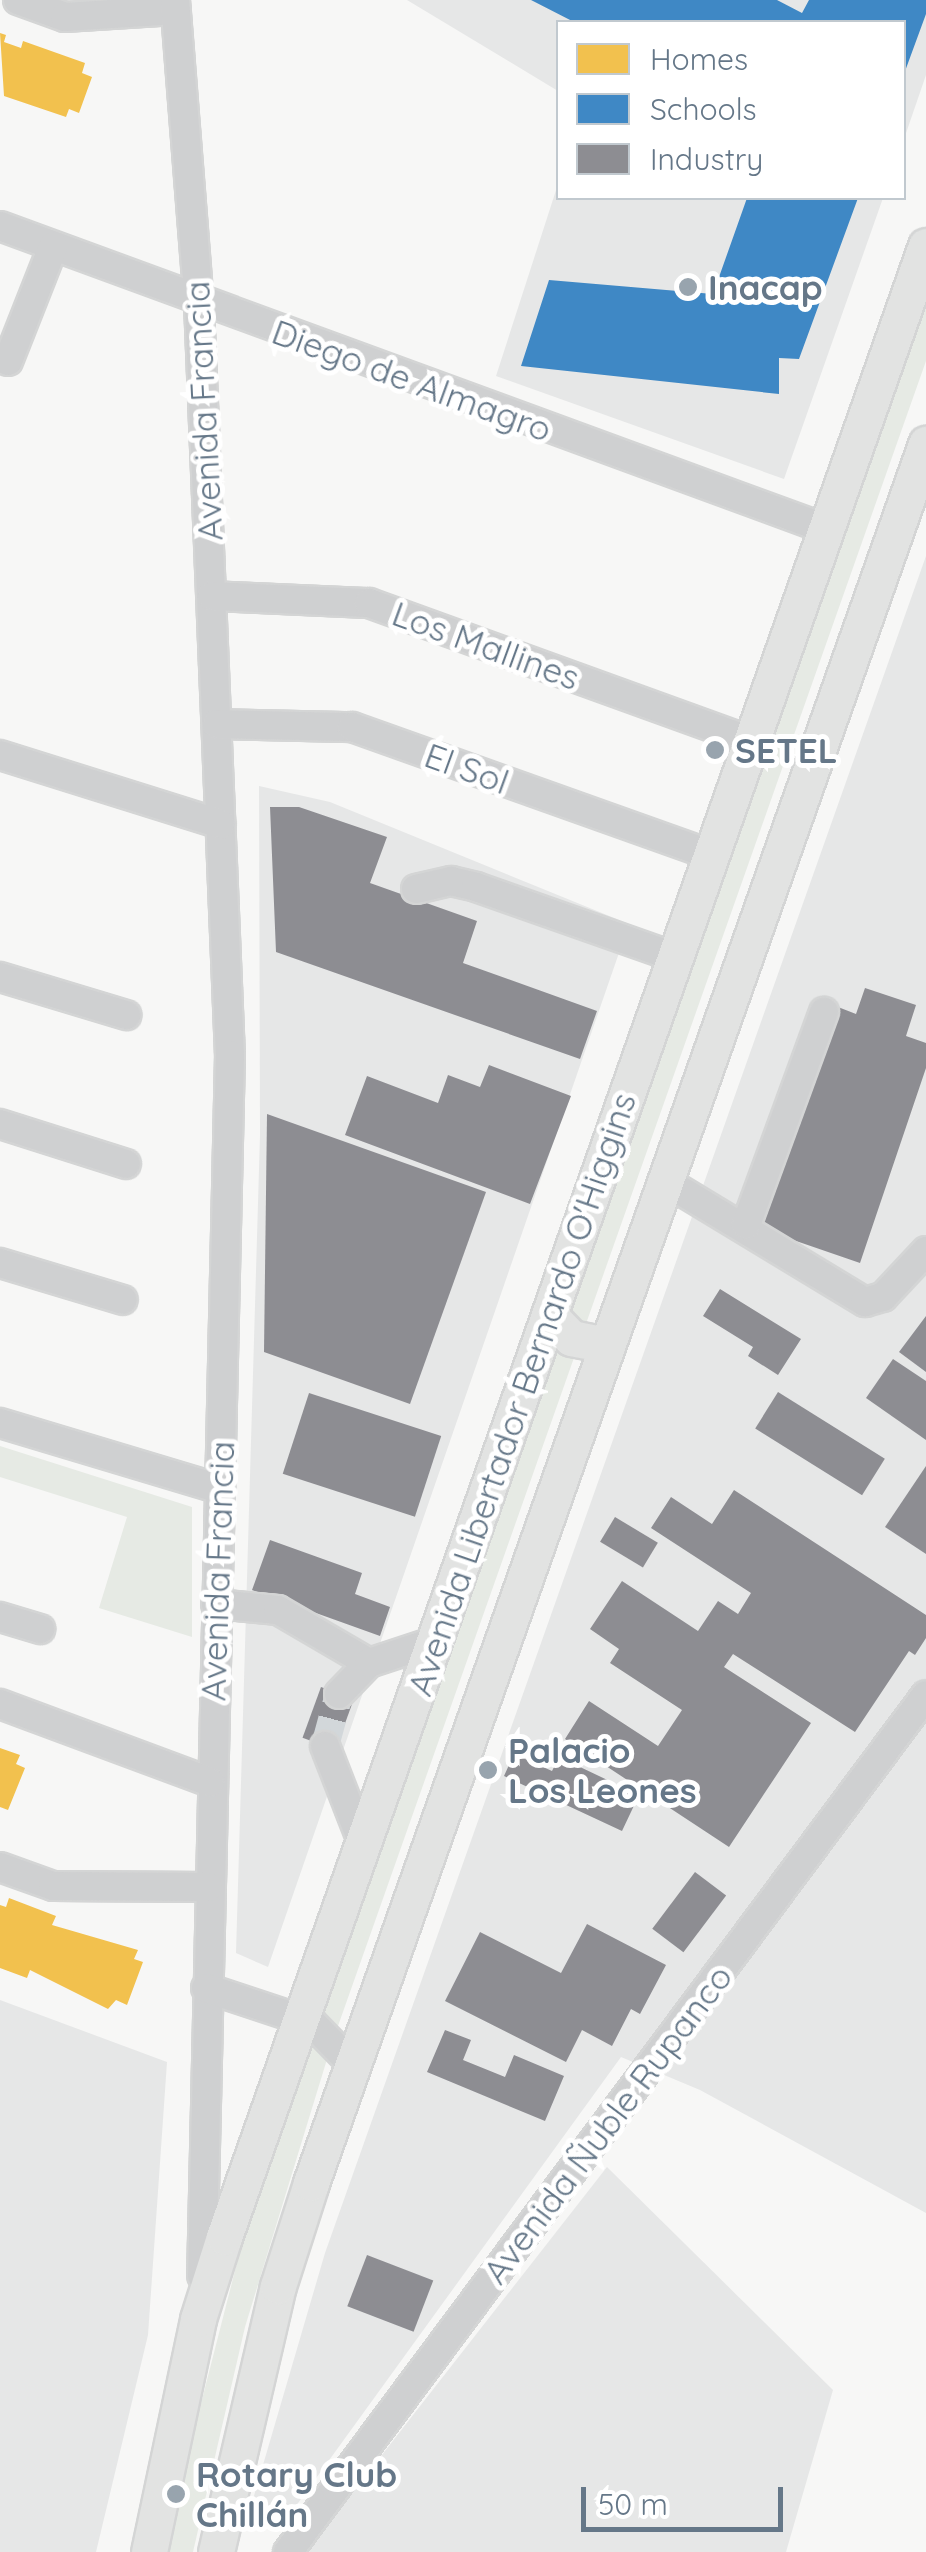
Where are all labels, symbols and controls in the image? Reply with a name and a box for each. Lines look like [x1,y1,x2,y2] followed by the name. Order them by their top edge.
[556,20,906,200] legend
[650,40,748,78] text: Homes
[650,90,757,128] text: Schools
[650,140,763,178] text: Industry
[708,266,823,308] place label: Inacap
[677,276,699,298] marker: Inacap
[175,280,231,542] street label: Avenida Francia
[267,310,557,450] street label: Diego de Almagro
[387,592,585,698] street label: Los Mallines
[735,729,838,771] place label: SETEL
[419,734,515,802] street label: El Sol
[704,739,726,761] marker: SETEL
[398,1087,644,1701] street label: Avenida Libertador Bernardo O'Higgins
[191,1440,243,1702] street label: Avenida Francia
[508,1729,697,1811] place label: Palacio Los Leones
[477,1759,499,1781] marker: Palacio Los Leones
[473,1956,741,2292] street label: Avenida Ñuble Rupanco
[196,2453,397,2535] place label: Rotary Club Chillán
[586,2467,788,2529] scale bar
[165,2483,187,2505] marker: Rotary Club Chillán
[598,2485,668,2523] text: 50 m

